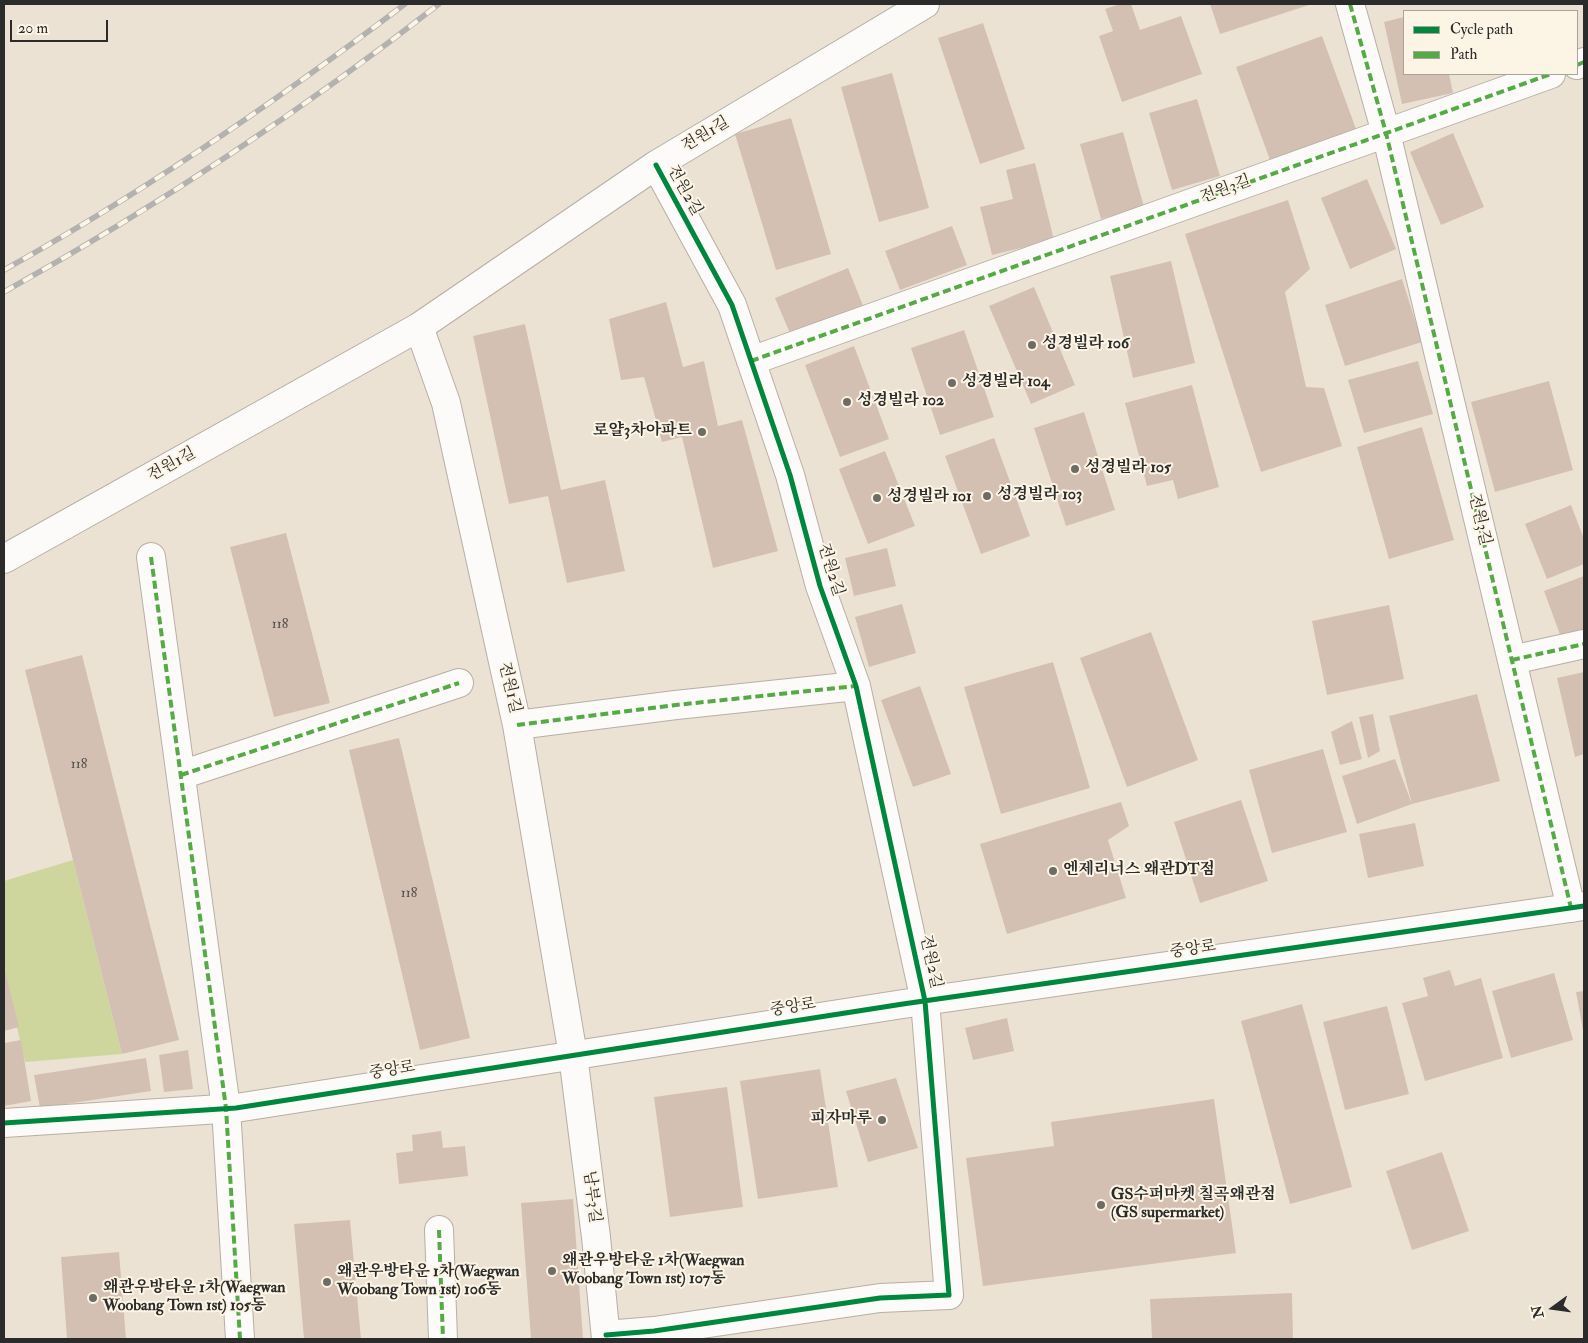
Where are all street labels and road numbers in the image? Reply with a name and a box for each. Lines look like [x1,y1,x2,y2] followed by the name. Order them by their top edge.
[679,113,733,157] street label: 전원1길
[662,163,706,219] street label: 전원2길
[1198,172,1254,208] street label: 전원3길
[145,444,199,486] street label: 전원1길
[1464,492,1494,548] street label: 전원3길
[813,541,847,599] street label: 전원2길
[494,660,524,716] street label: 전원1길
[915,933,945,991] street label: 전원2길
[1169,937,1217,963] street label: 중앙로
[769,995,817,1021] street label: 중앙로
[368,1058,416,1084] street label: 중앙로
[578,1170,604,1224] street label: 남부3길

